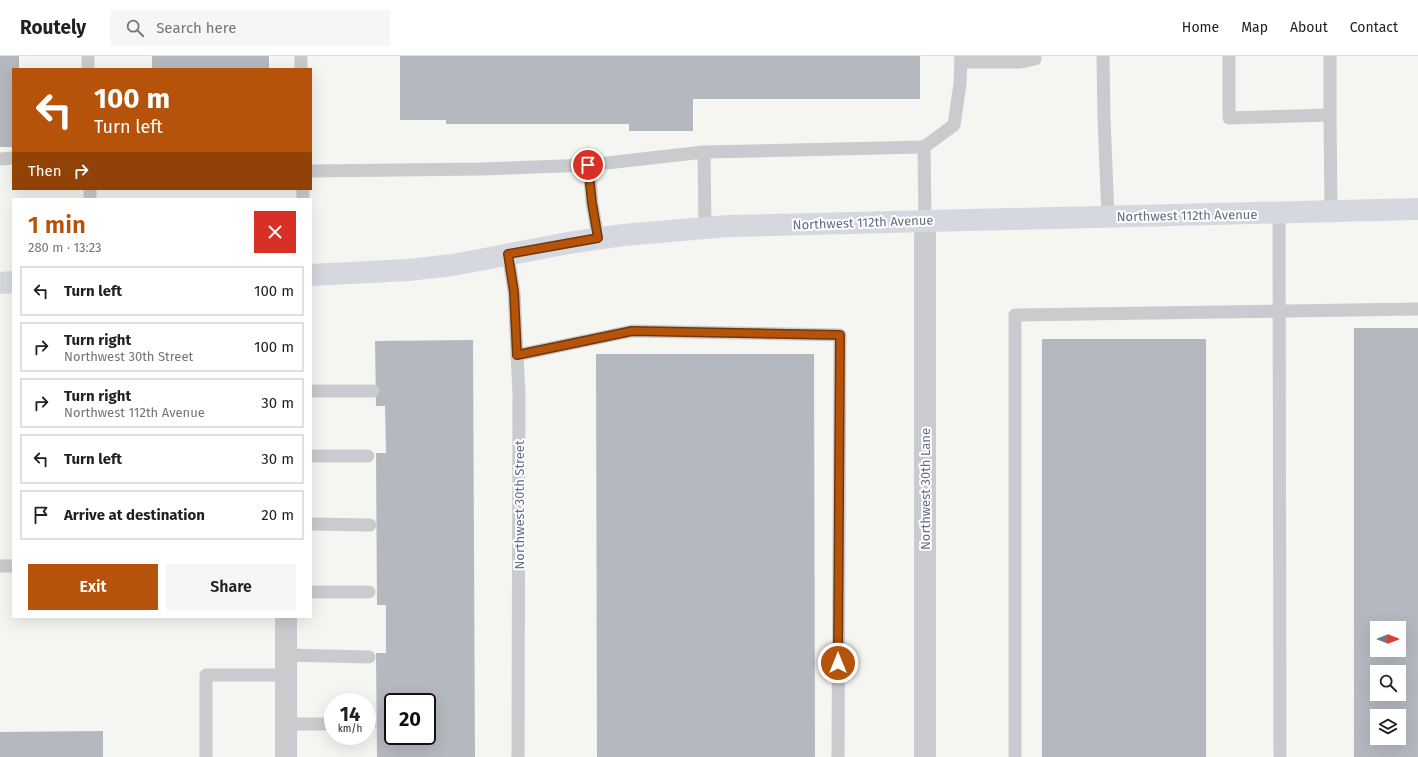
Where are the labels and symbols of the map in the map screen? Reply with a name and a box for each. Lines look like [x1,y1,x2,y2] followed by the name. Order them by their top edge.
[571,148,605,182] pin
[1116,207,1258,224] street label: Northwest 112th Avenue
[792,213,934,232] street label: Northwest 112th Avenue
[918,428,933,550] street label: Northwest 30th Lane
[512,440,527,570] street label: Northwest 30th Street
[1370,621,1406,657] north arrow
[817,642,859,684] position arrow
[384,693,436,745] speed limit sign: 20

